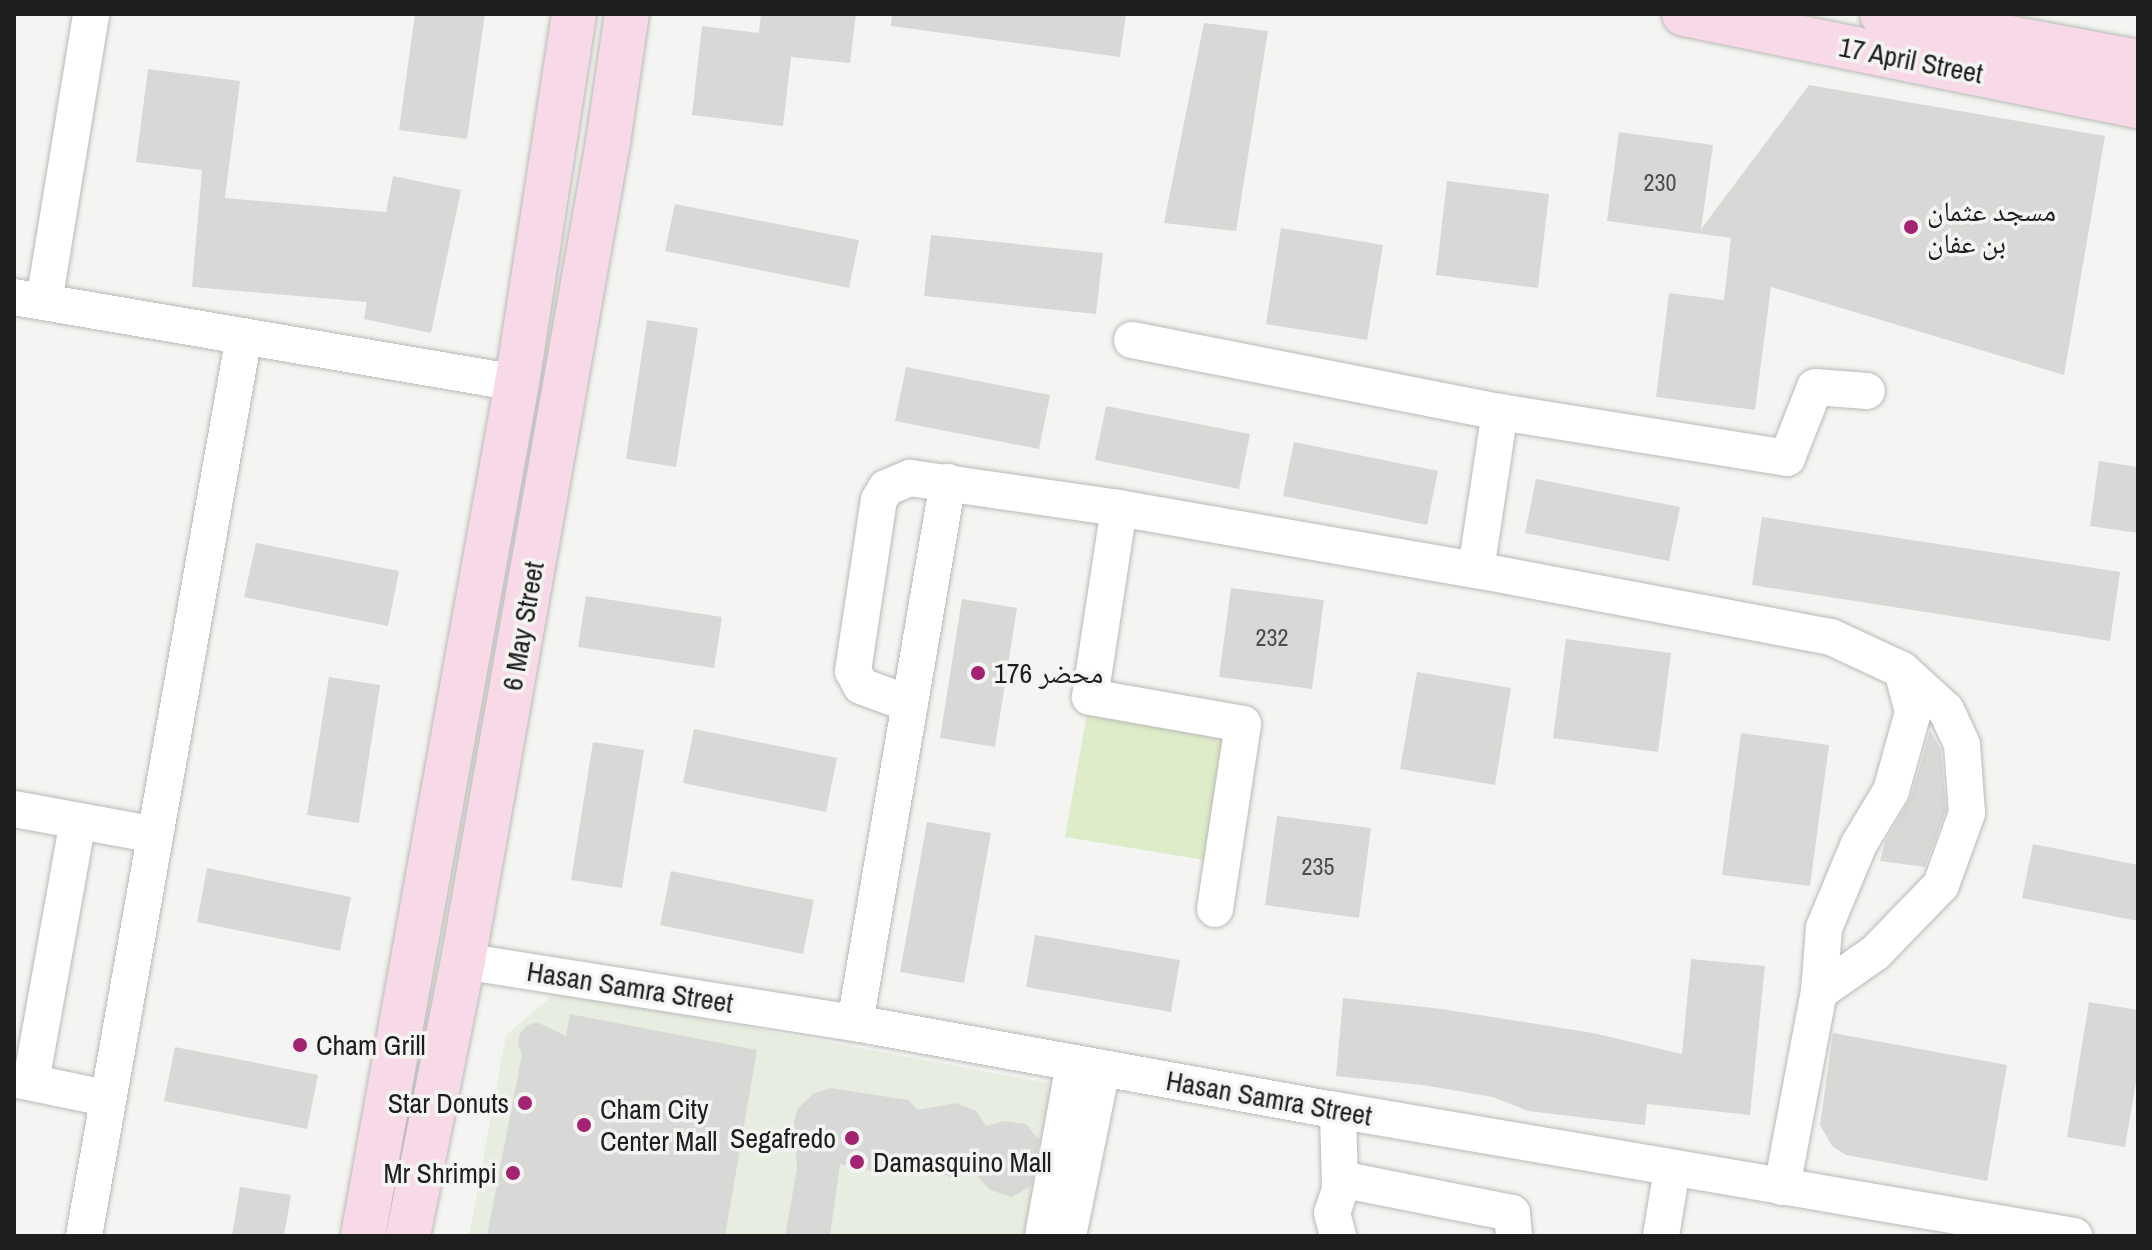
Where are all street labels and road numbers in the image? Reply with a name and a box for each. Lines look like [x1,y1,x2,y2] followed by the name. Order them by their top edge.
[1836,30,1986,90] street label: 17 April Street
[495,559,551,693] street label: 6 May Street
[525,954,735,1020] street label: Hasan Samra Street
[1164,1063,1374,1133] street label: Hasan Samra Street

